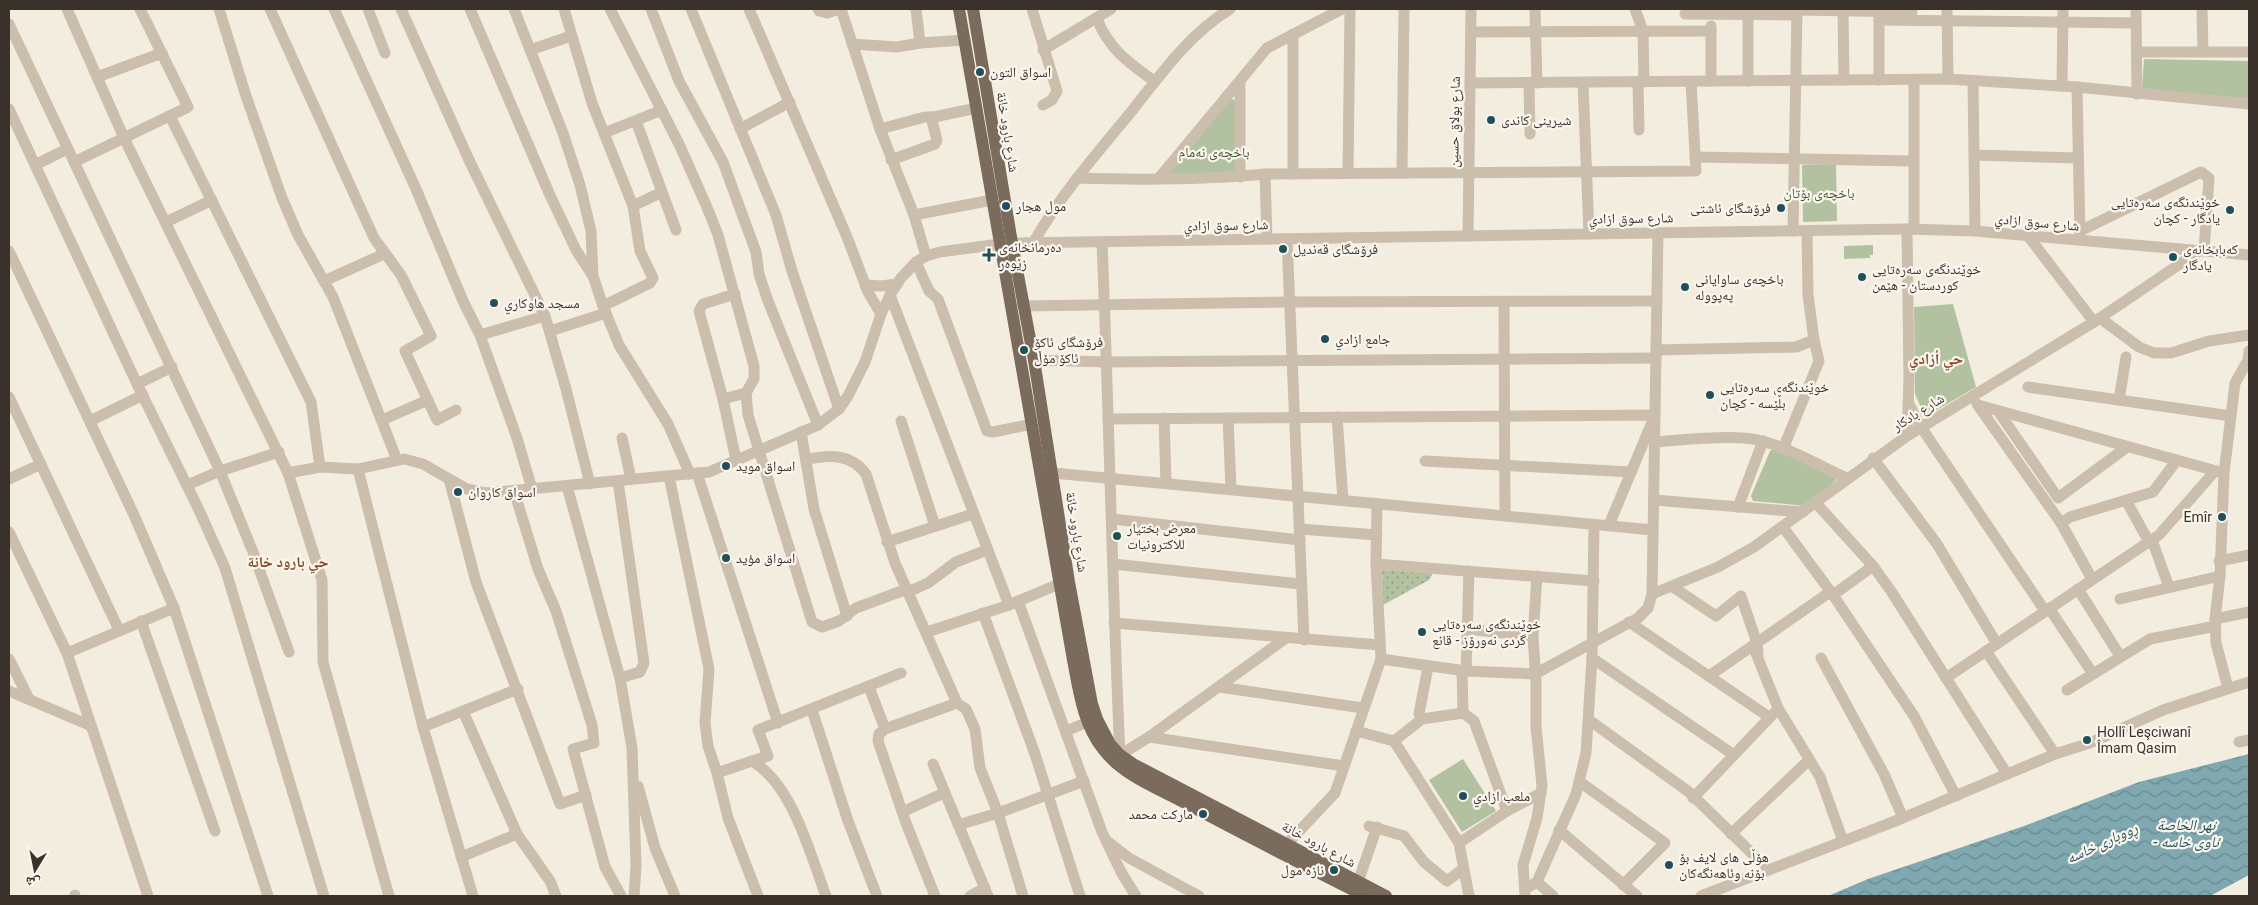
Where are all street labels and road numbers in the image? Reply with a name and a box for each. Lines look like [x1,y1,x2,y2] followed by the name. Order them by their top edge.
[1445,76,1465,168] street label: شارع بولاق حسين
[992,91,1022,174] street label: شارع بارود خانة
[1588,209,1674,230] street label: شارع سوق ازادي
[1994,210,2080,237] street label: شارع سوق ازادي
[1183,216,1269,237] street label: شارع سوق ازادي
[1888,390,1948,436] street label: شارع بادكار
[1061,491,1091,574] street label: شارع بارود خانة
[1278,818,1359,872] street label: شارع بارود خانة

